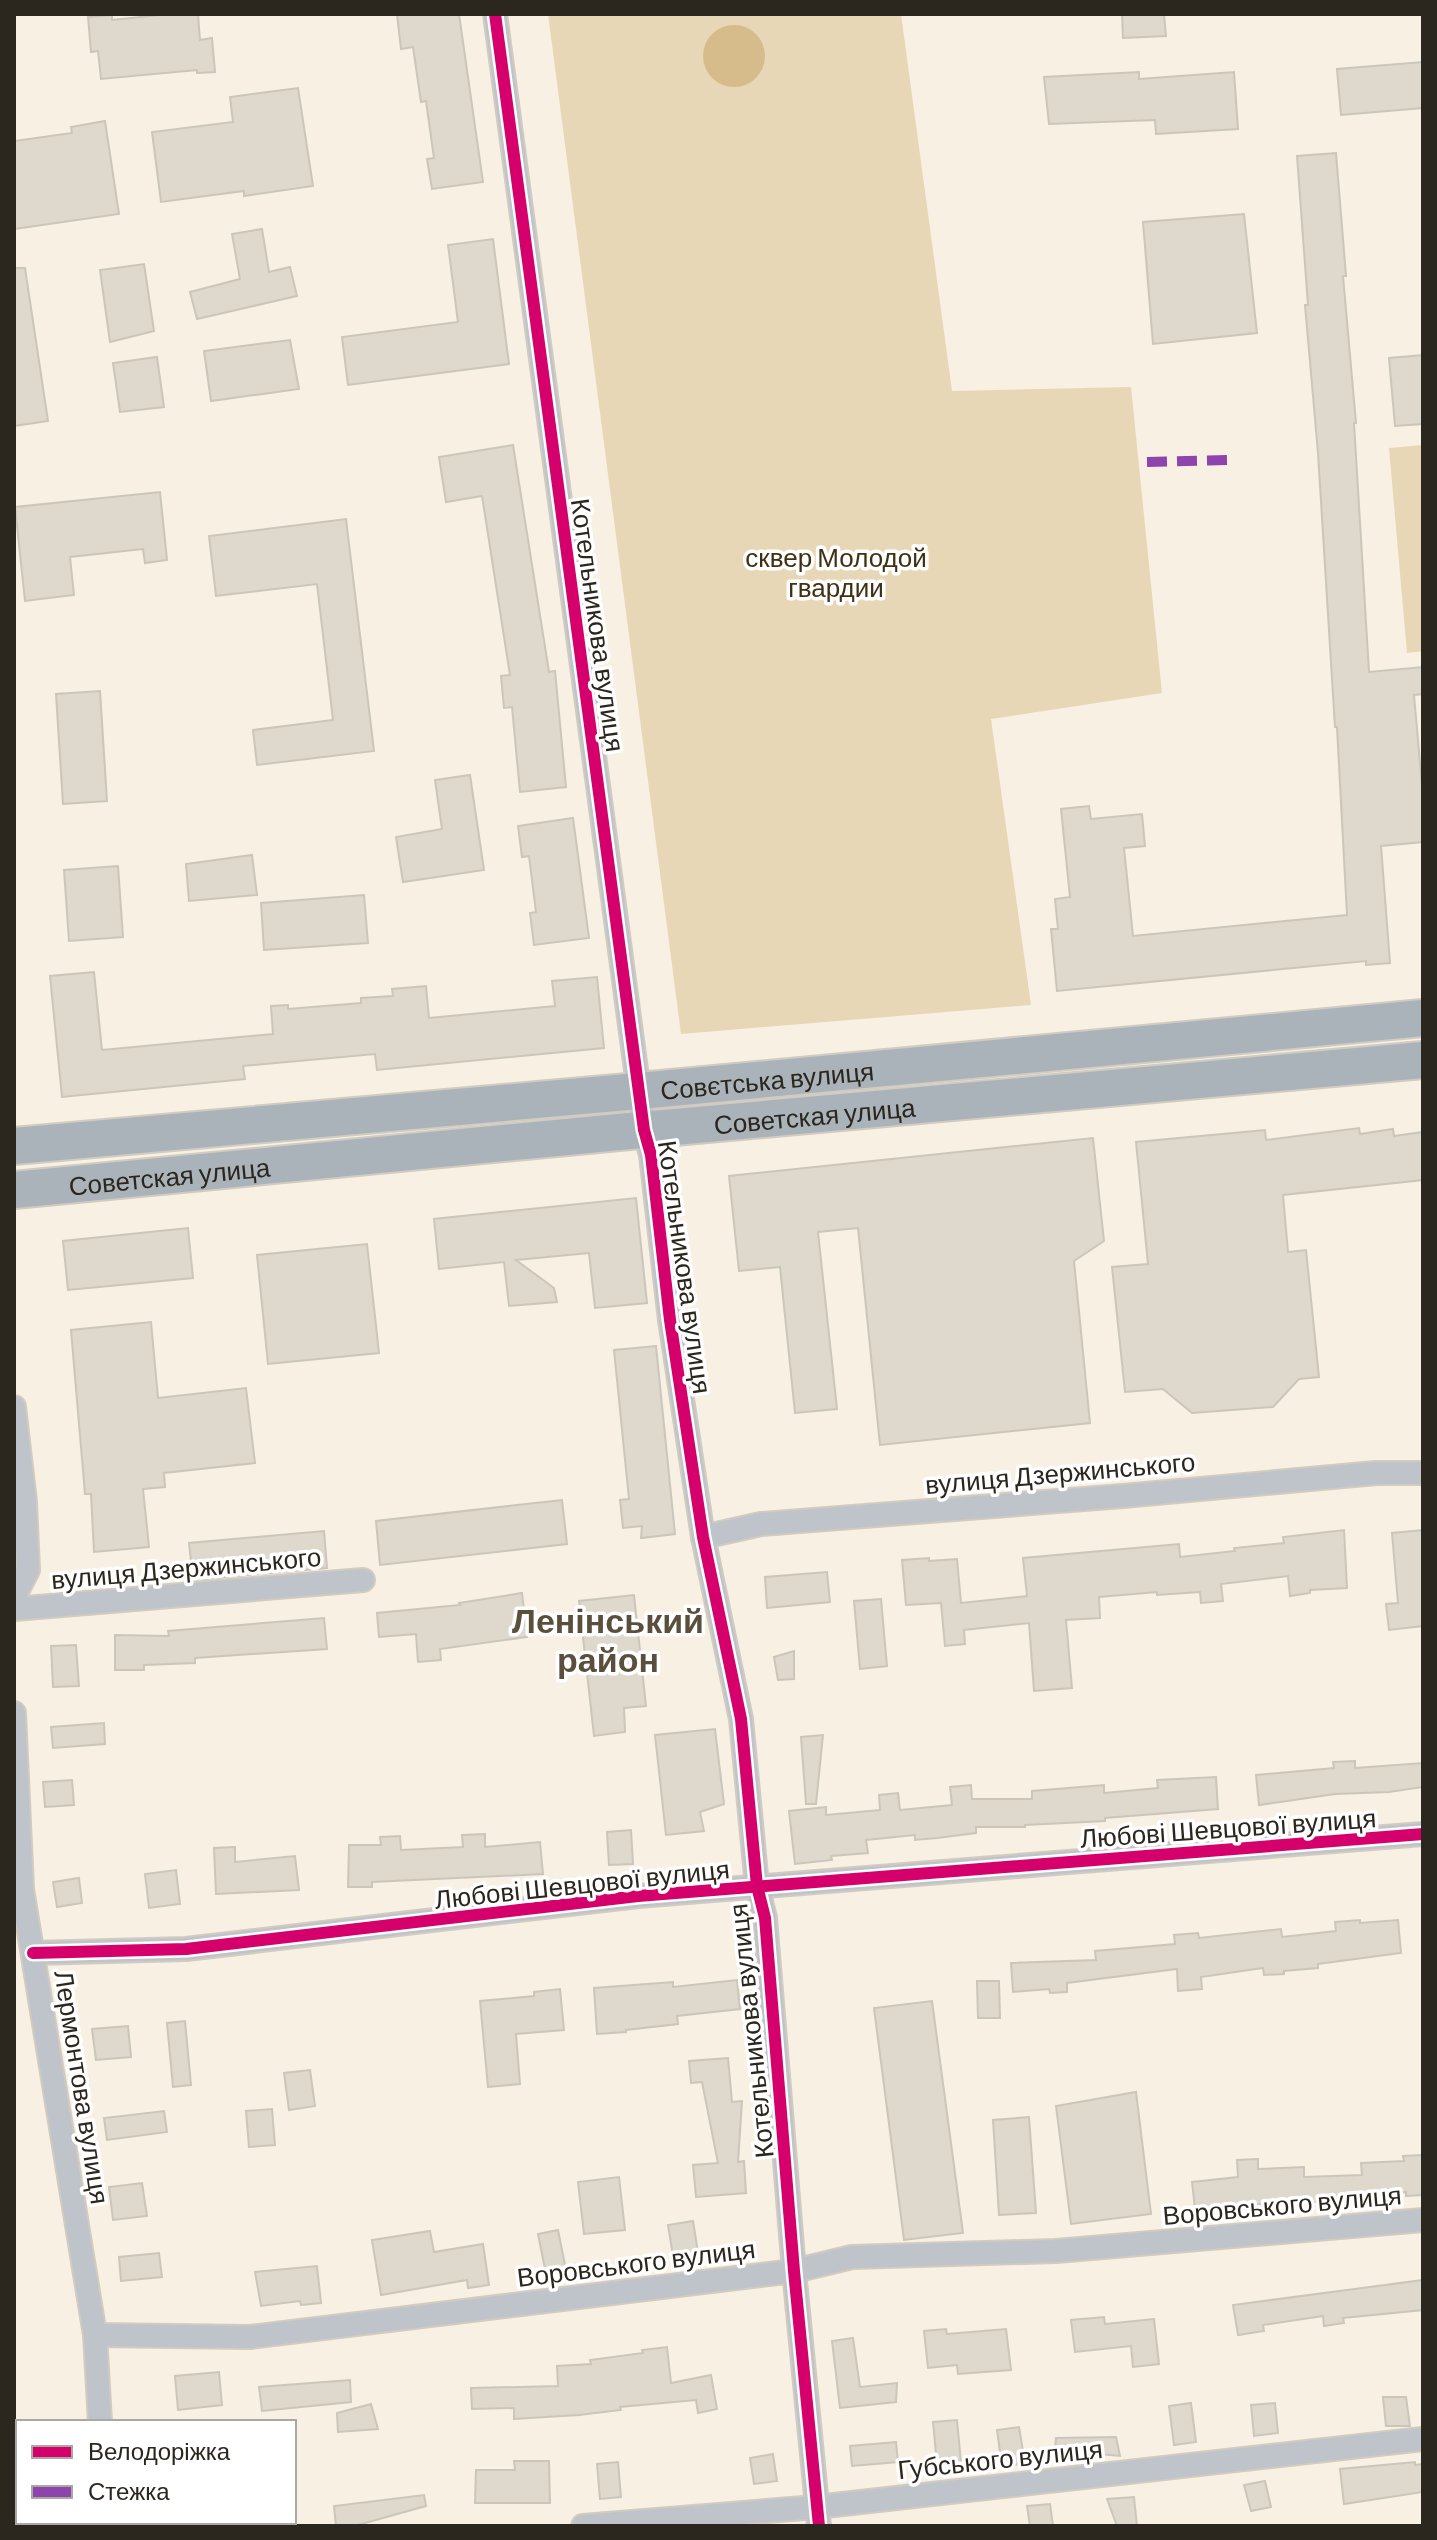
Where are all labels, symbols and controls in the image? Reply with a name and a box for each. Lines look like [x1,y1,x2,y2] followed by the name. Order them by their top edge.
[566,496,632,754] street label: Котельникова вулиця
[745,541,927,602] park label: сквер Молодой гвардии
[659,1054,875,1104] street label: Совєтська вулиця
[712,1090,917,1139] street label: Советская улица
[653,1138,719,1396] street label: Котельникова вулиця
[67,1150,272,1200] street label: Советская улица
[924,1445,1196,1499] street label: вулиця Дзержинського
[50,1540,322,1594] street label: вулиця Дзержинського
[512,1599,704,1679] district label: Ленінський район
[1079,1801,1377,1853] street label: Любові Шевцової вулиця
[433,1852,731,1914] street label: Любові Шевцової вулиця
[721,1902,779,2160] street label: Котельникова вулиця
[49,1968,117,2206] street label: Лермонтова вулиця
[1161,2178,1403,2230] street label: Воровського вулиця
[515,2232,757,2292] street label: Воровського вулиця
[16,2420,296,2524] legend
[896,2432,1104,2484] street label: Губського вулиця
[88,2436,231,2465] text: Велодоріжка
[88,2476,170,2505] text: Стежка

